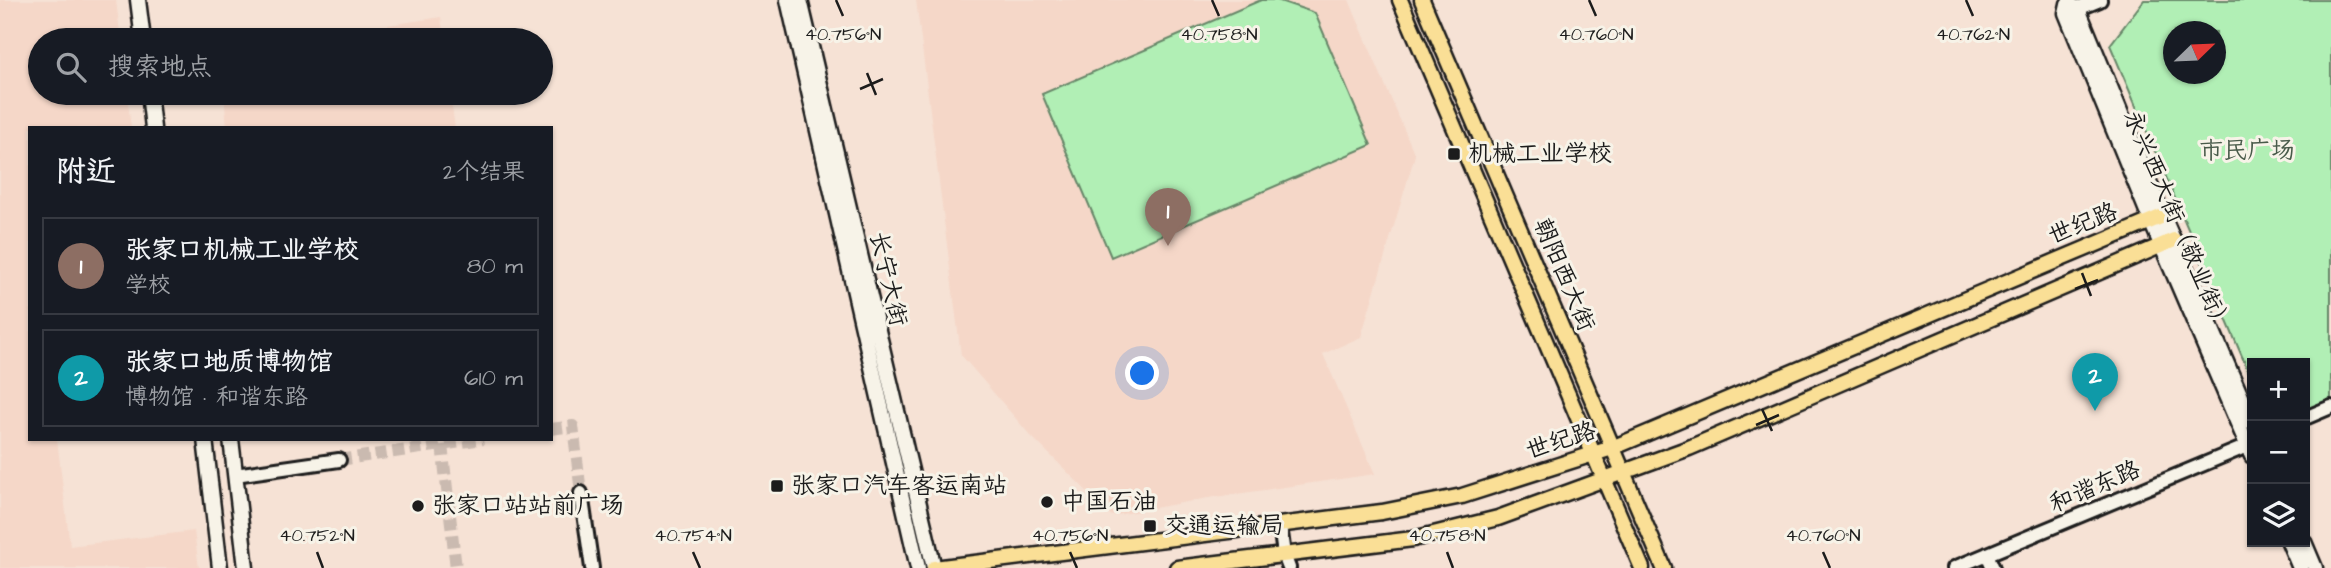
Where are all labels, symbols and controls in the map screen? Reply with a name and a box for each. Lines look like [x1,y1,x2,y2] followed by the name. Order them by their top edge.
[2163,21,2226,84] north arrow
[805,22,881,47] text: 40.756°N
[1181,22,1257,47] text: 40.758°N
[1558,22,1634,47] text: 40.760°N
[1936,22,2010,47] text: 40.762°N
[28,28,553,105] search box
[52,48,90,86] icon: search
[108,49,212,85] text: 搜索地点
[2114,105,2240,339] street label: 永兴西大街（敬业街）
[2199,134,2295,168] park label: 市民广场
[1468,137,1612,171] place label: 机械工业学校
[1446,146,1462,162] marker: 机械工业学校
[56,151,116,193] text: 附近
[443,156,525,188] text: 2个结果
[1145,188,1191,246] pin: 1
[2043,195,2123,253] street label: 世纪路
[1525,213,1603,337] street label: 朝阳西大街
[861,228,915,330] street label: 长宁大街
[125,232,359,268] text: 张家口机械工业学校
[80,250,82,282] text: 1
[466,250,523,282] text: 80 m
[125,269,171,301] text: 学校
[125,344,333,380] text: 张家口地质博物馆
[2072,353,2118,411] pin: 2
[1125,356,1159,390] your location
[2247,358,2310,547] map controls
[2247,358,2310,421] button: +
[74,362,88,394] text: 2
[464,362,523,394] text: 610 m
[125,381,308,413] text: 博物馆 · 和谐东路
[1522,414,1600,468] street label: 世纪路
[2247,421,2310,484] button: −
[2044,453,2146,521] street label: 和谐东路
[791,469,1007,503] place label: 张家口汽车客运南站
[769,478,785,494] marker: 张家口汽车客运南站
[2247,484,2310,547] button: layers
[1061,485,1157,519] place label: 中国石油
[432,489,624,523] place label: 张家口站站前广场
[1039,494,1055,510] marker: 中国石油
[410,498,426,514] marker: 张家口站站前广场
[1164,509,1284,543] place label: 交通运输局
[1142,518,1158,534] marker: 交通运输局
[279,523,355,548] text: 40.752°N
[654,523,732,548] text: 40.754°N
[1032,523,1108,548] text: 40.756°N
[1409,523,1485,548] text: 40.758°N
[1785,523,1861,548] text: 40.760°N

